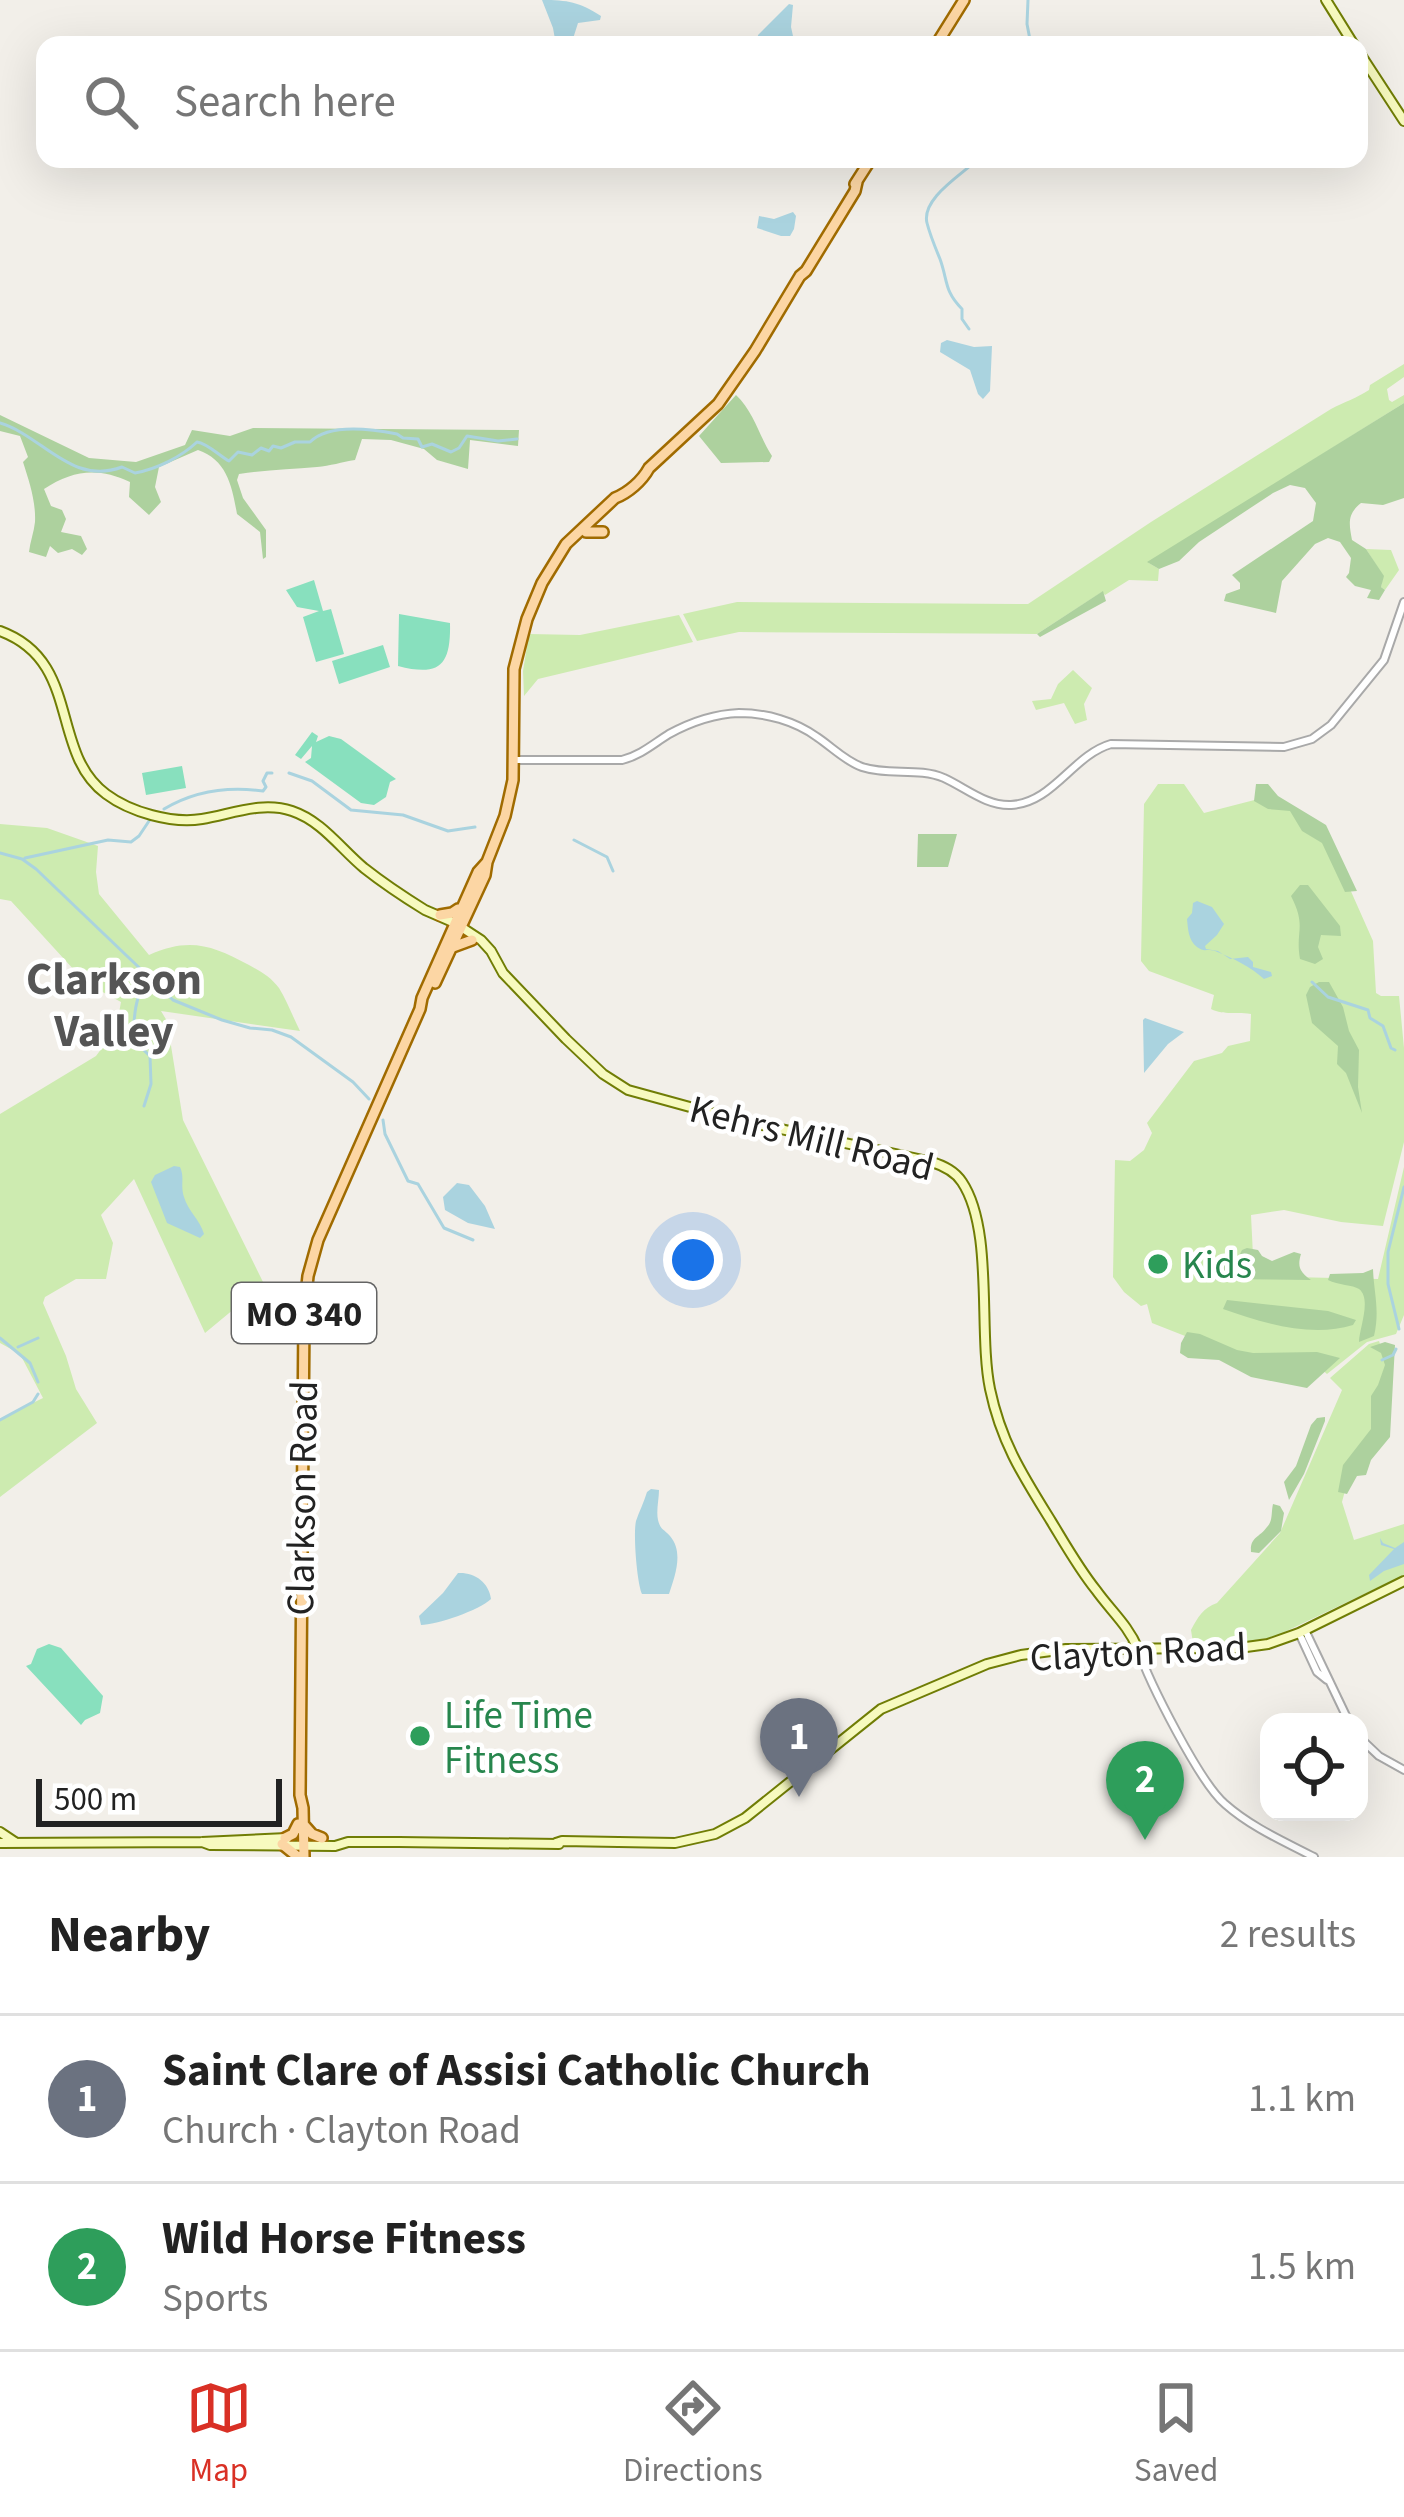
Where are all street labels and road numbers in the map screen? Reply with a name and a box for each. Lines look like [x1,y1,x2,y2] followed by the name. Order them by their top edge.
[684,1082,939,1196] street label: Kehrs Mill Road
[232,1283,376,1343] road number: MO 340
[273,1380,333,1616] street label: Clarkson Road
[1028,1619,1248,1687] street label: Clayton Road

